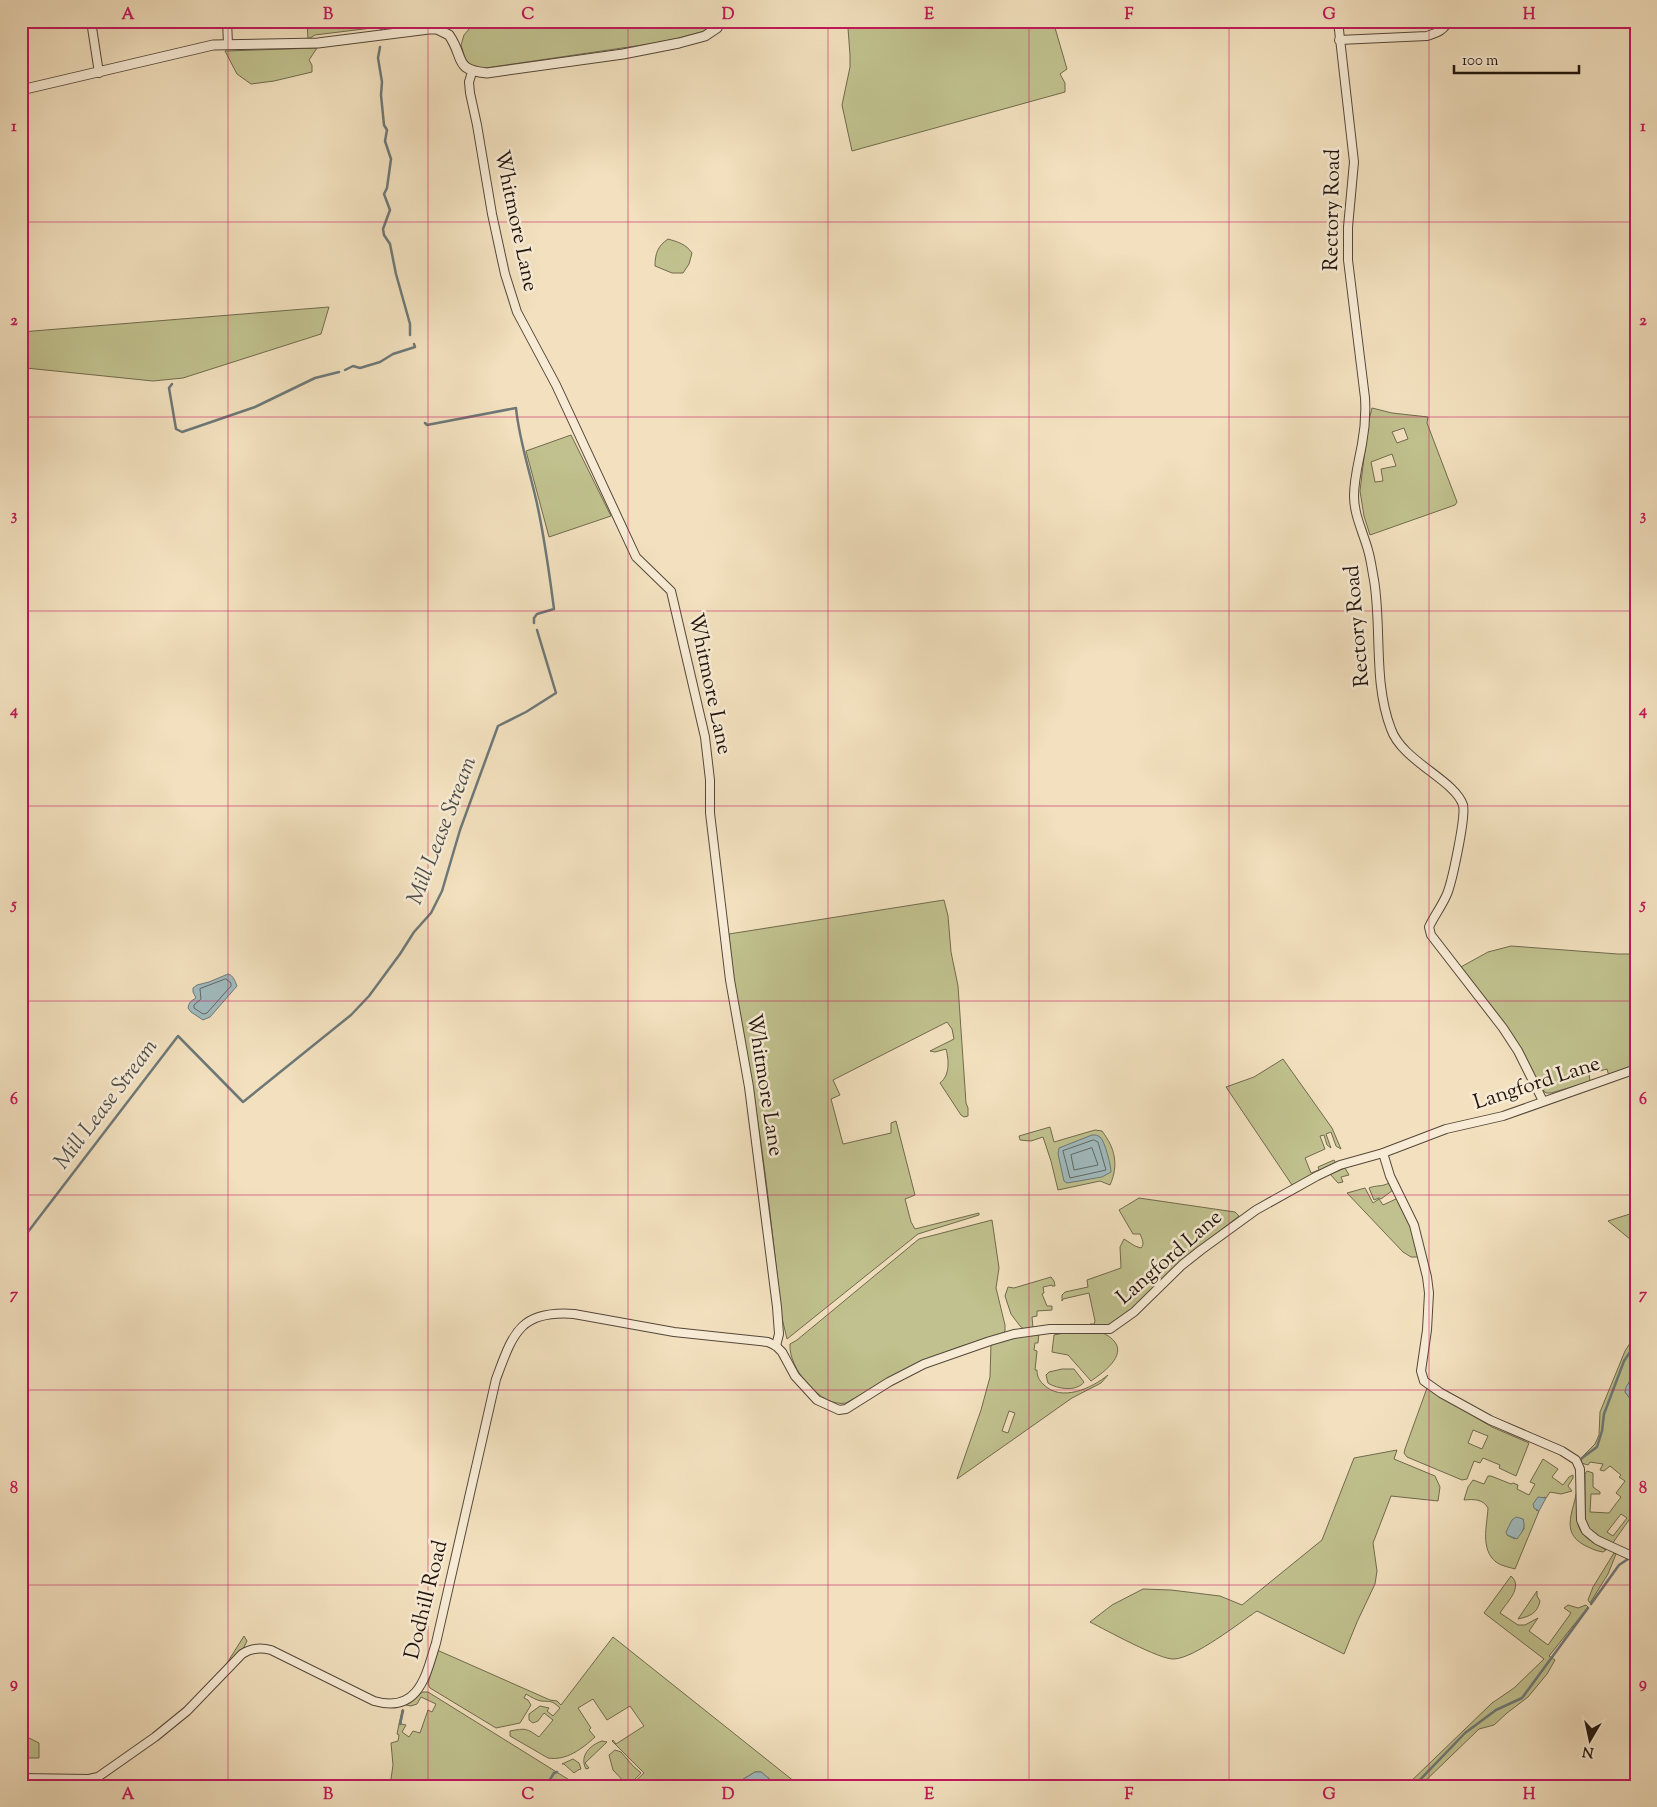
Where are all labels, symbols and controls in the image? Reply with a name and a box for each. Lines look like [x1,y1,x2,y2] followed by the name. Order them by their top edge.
[122,4,135,27] text: A
[323,4,333,27] text: B
[522,4,535,27] text: C
[722,4,735,27] text: D
[924,4,934,27] text: E
[1125,4,1134,27] text: F
[1322,4,1336,27] text: G
[1523,4,1536,27] text: H
[1454,42,1580,74] scale bar
[1462,51,1499,72] text: 100 m
[11,116,17,139] text: 1
[1640,116,1646,139] text: 1
[485,148,545,294] street label: Whitmore Lane
[1317,148,1349,271] street label: Rectory Road
[10,310,18,333] text: 2
[1639,310,1647,333] text: 2
[11,505,18,528] text: 3
[1640,505,1647,528] text: 3
[1338,564,1378,688] street label: Rectory Road
[679,611,739,757] street label: Whitmore Lane
[9,700,18,723] text: 4
[1638,700,1647,723] text: 4
[400,752,486,910] water label: Mill Lease Stream
[9,894,17,917] text: 5
[1638,894,1646,917] text: 5
[738,1012,790,1158] street label: Whitmore Lane
[47,1033,167,1177] water label: Mill Lease Stream
[1470,1049,1604,1119] street label: Langford Lane
[10,1089,18,1112] text: 6
[1639,1089,1647,1112] text: 6
[1110,1203,1230,1313] street label: Langford Lane
[10,1284,19,1307] text: 7
[1639,1284,1648,1307] text: 7
[10,1478,18,1501] text: 8
[1639,1478,1647,1501] text: 8
[398,1537,456,1663] street label: Dodhill Road
[10,1673,18,1696] text: 9
[1639,1673,1647,1696] text: 9
[1564,1714,1614,1764] north arrow
[1581,1740,1595,1762] text: N
[122,1784,135,1807] text: A
[323,1784,333,1807] text: B
[522,1784,535,1807] text: C
[722,1784,735,1807] text: D
[924,1784,934,1807] text: E
[1125,1784,1134,1807] text: F
[1322,1784,1336,1807] text: G
[1523,1784,1536,1807] text: H

